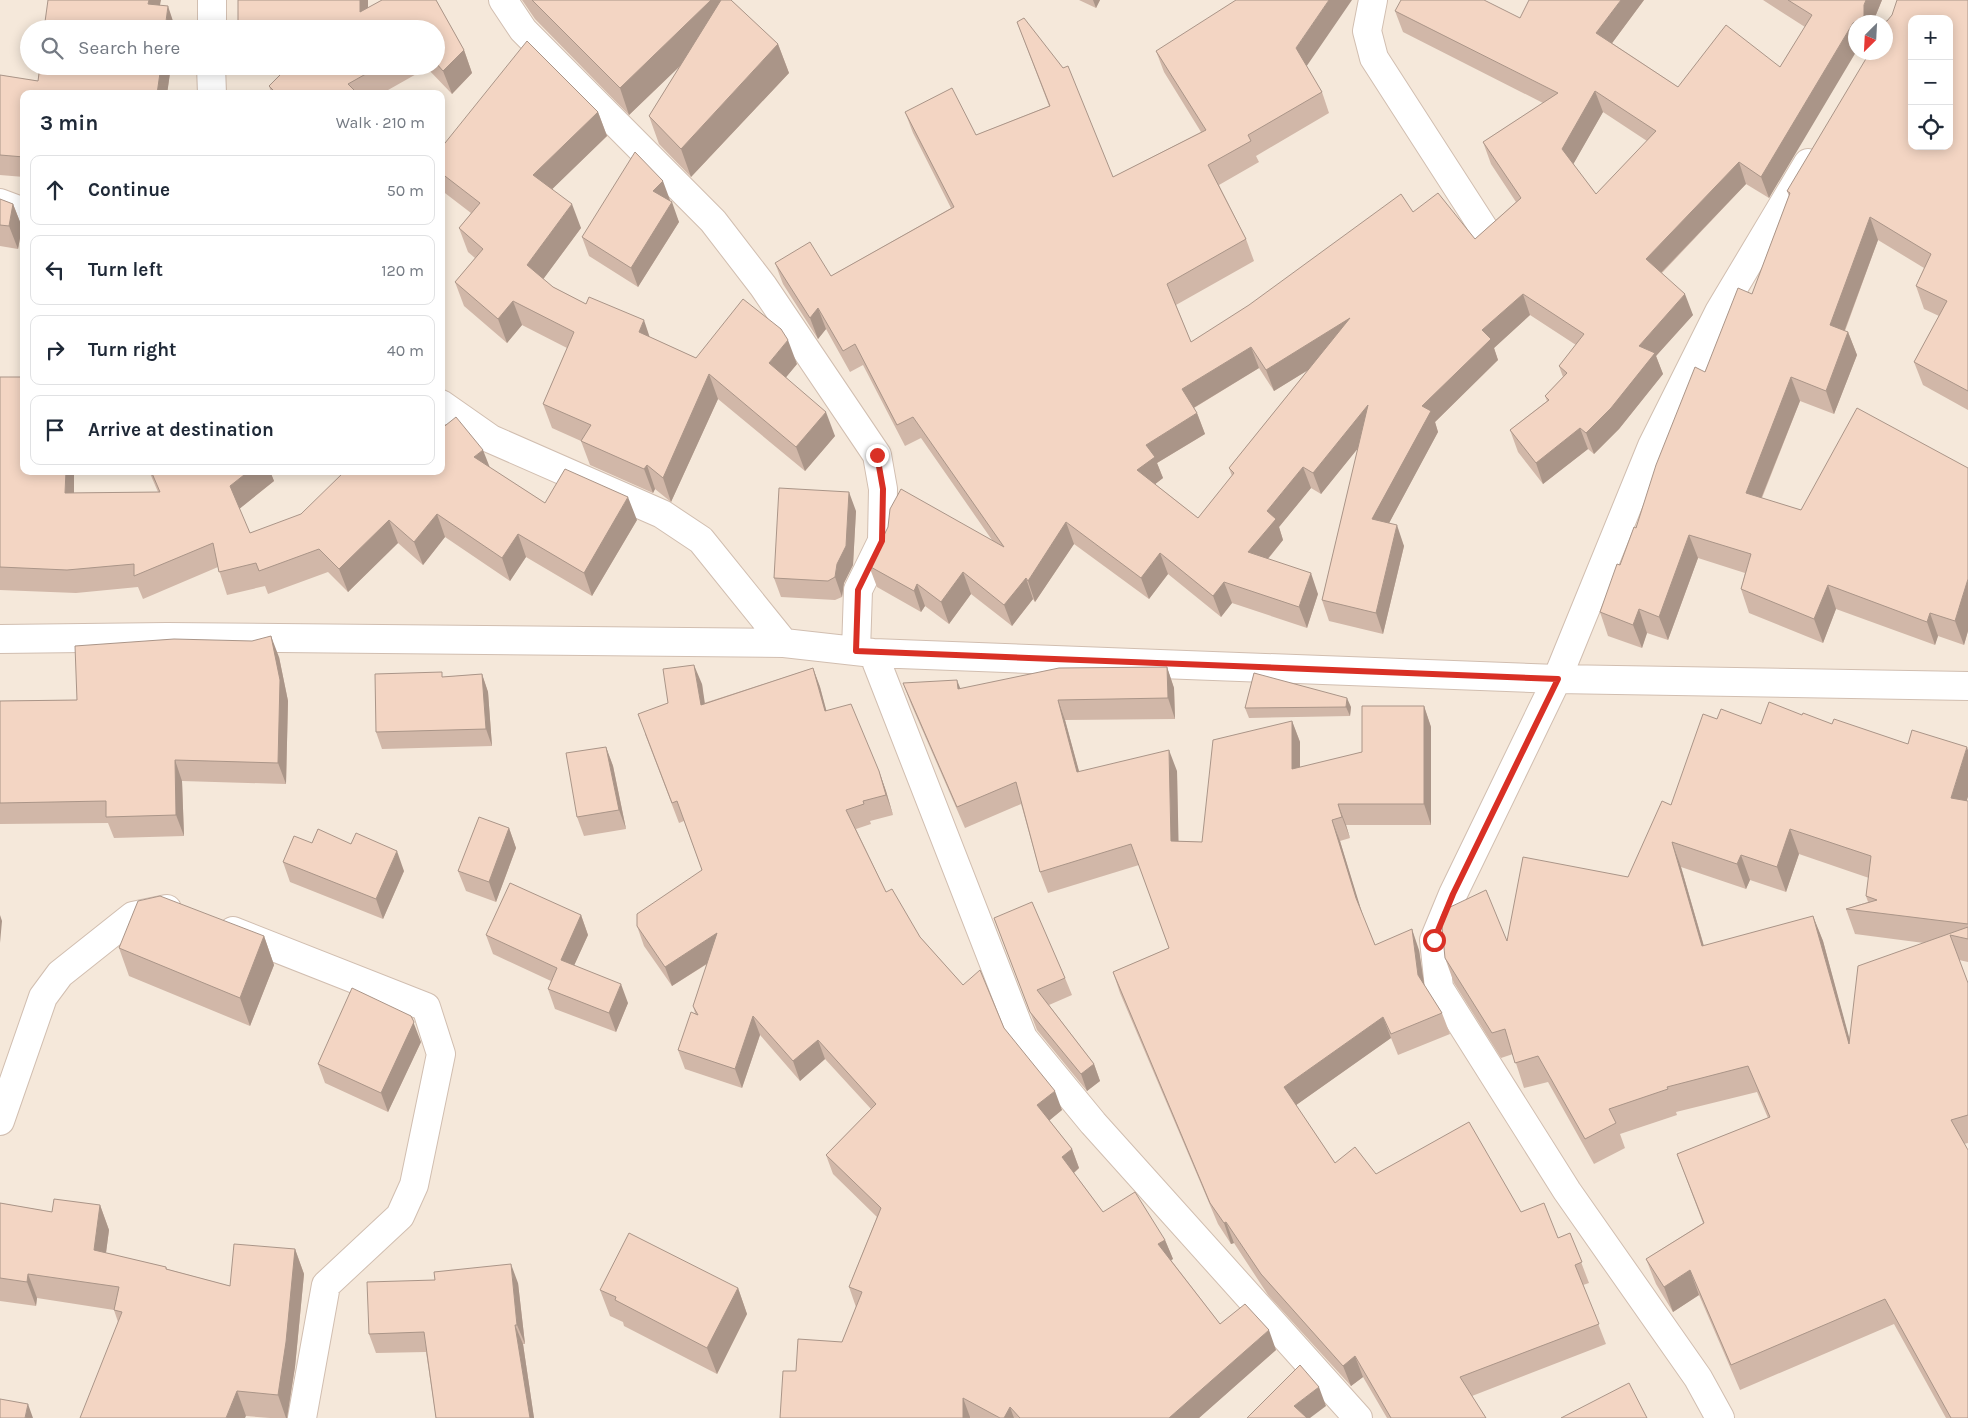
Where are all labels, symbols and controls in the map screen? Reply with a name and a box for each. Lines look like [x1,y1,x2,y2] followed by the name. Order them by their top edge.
[1848,15,1893,60] north arrow
[1908,15,1953,150] map controls
[1908,15,1953,60] button: +
[20,20,445,75] search box
[38,34,66,62] icon: search
[78,37,180,59] text: Search here
[1908,60,1953,105] button: −
[1908,105,1953,150] button: locate
[40,111,98,135] text: 3 min
[336,113,425,132] text: Walk · 210 m
[41,176,69,204] icon: ahead
[88,179,170,201] text: Continue
[387,181,424,200] text: 50 m
[41,256,69,284] icon: left
[88,259,163,281] text: Turn left
[381,261,424,280] text: 120 m
[41,336,69,364] icon: right
[88,339,177,361] text: Turn right
[387,341,424,360] text: 40 m
[41,416,69,444] icon: arrive
[88,419,274,441] text: Arrive at destination
[866,444,889,467] route end
[1423,929,1446,952] route start

